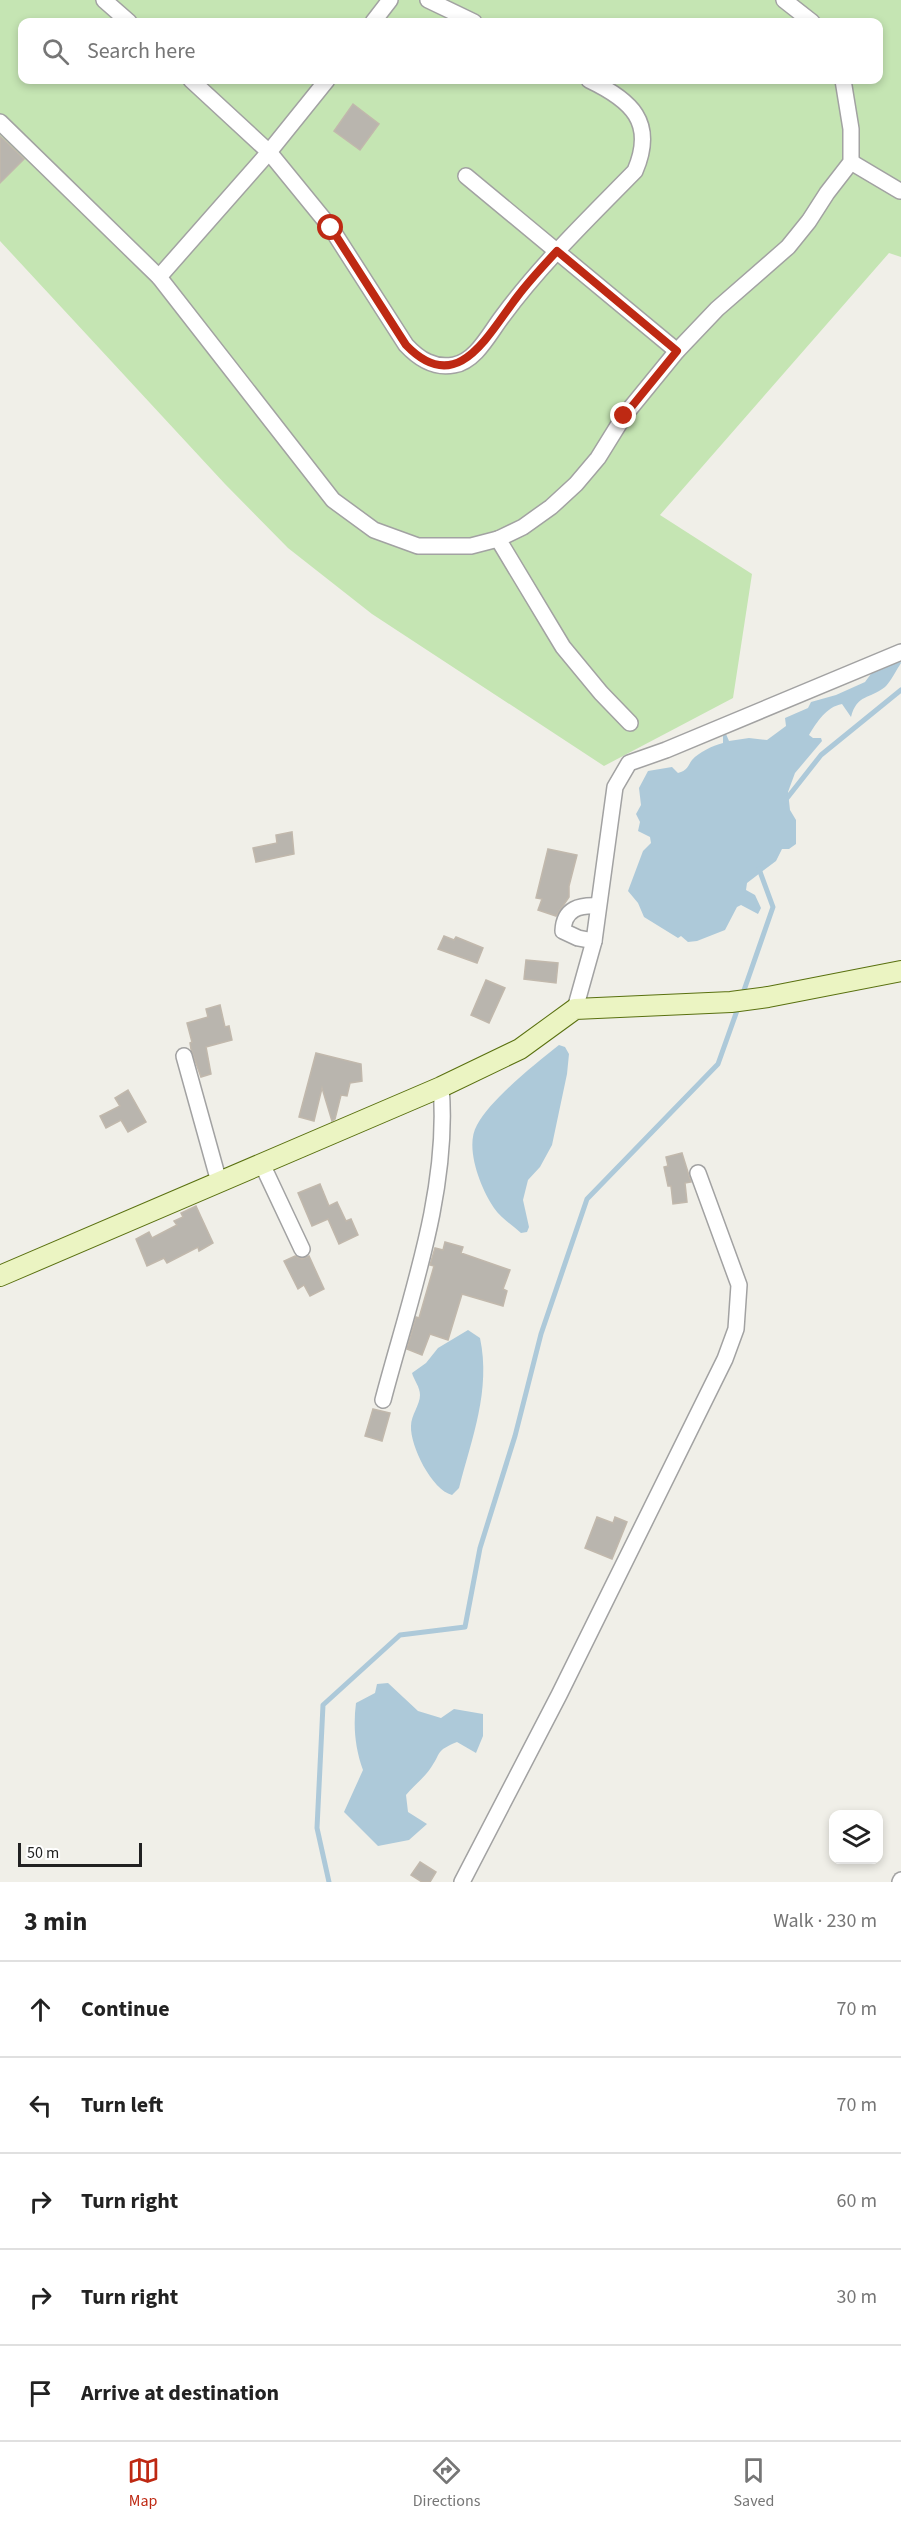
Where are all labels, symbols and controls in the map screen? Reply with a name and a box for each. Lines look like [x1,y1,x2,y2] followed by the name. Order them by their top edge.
[18,18,883,84] search box
[39,35,72,68] icon: search
[87,35,195,67] text: Search here
[317,214,343,240] route start
[610,402,636,428] route end
[829,1810,883,1864] map controls
[829,1810,883,1864] button: layers
[18,1840,142,1868] scale bar
[27,1842,59,1864] text: 50 m
[24,1903,87,1940] text: 3 min
[773,1907,877,1935] text: Walk · 230 m
[24,1993,57,2026] icon: ahead
[81,1993,170,2025] text: Continue
[837,1995,877,2023] text: 70 m
[24,2089,57,2122] icon: left
[81,2089,163,2121] text: Turn left
[837,2091,877,2119] text: 70 m
[24,2185,57,2218] icon: right
[81,2185,178,2217] text: Turn right
[837,2187,877,2215] text: 60 m
[24,2281,57,2314] icon: right
[81,2281,178,2313] text: Turn right
[837,2283,877,2311] text: 30 m
[24,2377,57,2410] icon: arrive
[81,2377,279,2409] text: Arrive at destination
[127,2454,160,2512] tab: Map
[413,2454,480,2512] tab: Directions
[734,2454,774,2512] tab: Saved

